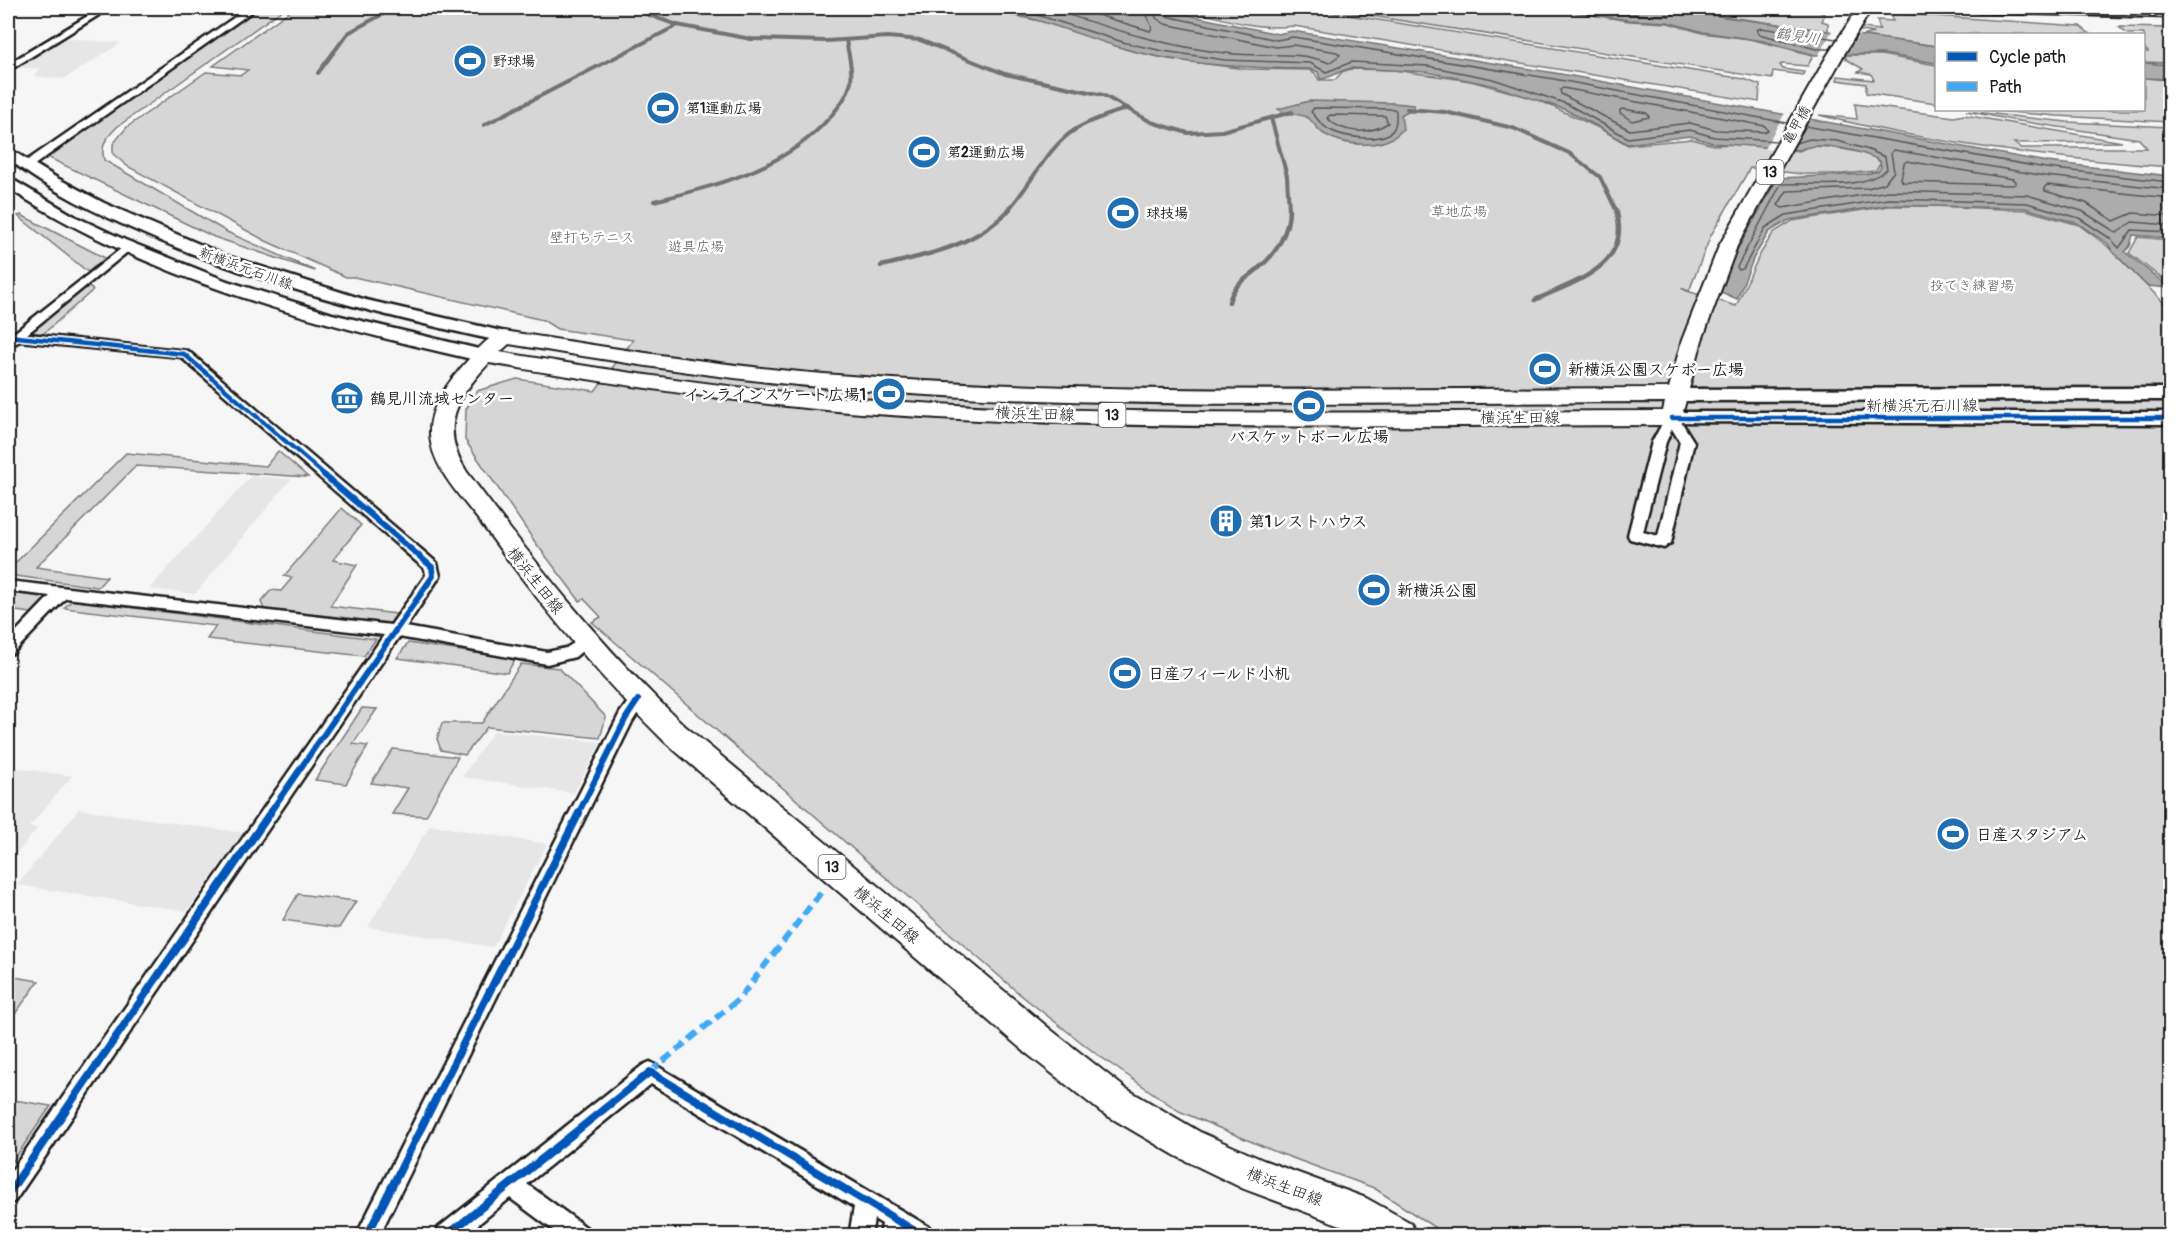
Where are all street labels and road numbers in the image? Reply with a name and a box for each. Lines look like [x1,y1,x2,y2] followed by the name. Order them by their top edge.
[1779,103,1814,148] street label: 亀甲橋
[1756,160,1784,184] road number: 13
[197,244,295,293] street label: 新横浜元石川線
[1866,396,1978,416] street label: 新横浜元石川線
[995,403,1075,425] street label: 横浜生田線
[1098,403,1126,427] road number: 13
[1480,408,1560,428] street label: 横浜生田線
[503,543,568,618] street label: 横浜生田線
[818,855,846,879] road number: 13
[849,881,923,948] street label: 横浜生田線
[1244,1163,1326,1211] street label: 横浜生田線

